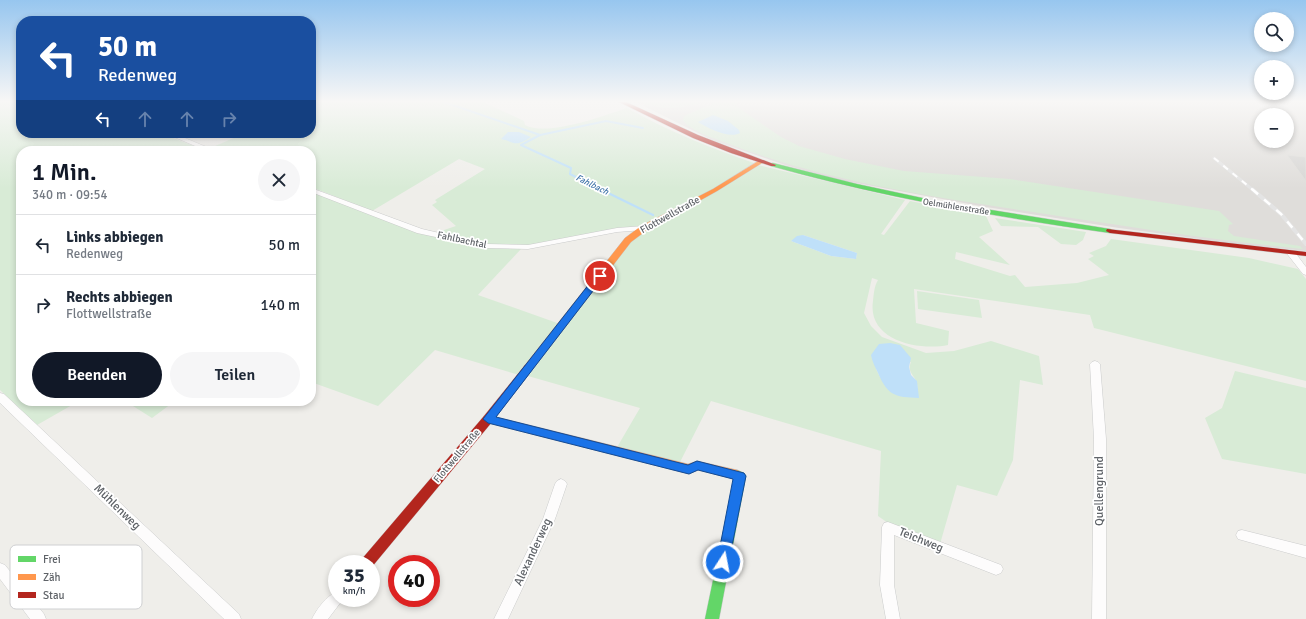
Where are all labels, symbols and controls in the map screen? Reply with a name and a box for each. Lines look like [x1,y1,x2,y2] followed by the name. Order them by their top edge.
[1254,12,1294,148] map controls
[1254,12,1294,52] button: search
[98,30,157,64] text: 50 m
[32,32,84,84] icon: left
[1254,60,1294,100] button: +
[98,64,177,86] text: Redenweg
[92,108,114,130] icon: left
[134,108,156,130] icon: ahead
[176,108,198,130] icon: ahead
[218,108,240,130] icon: right
[1254,108,1294,148] button: −
[32,157,97,187] text: 1 Min.
[258,159,300,201] button: close
[574,172,611,198] water label: Fahlbach
[32,187,108,203] text: 340 m · 09:54
[638,194,702,236] street label: Flottwellstraße
[922,196,990,218] street label: Oelmühlenstraße
[66,228,163,246] text: Links abbiegen
[436,229,488,251] street label: Fahlbachtal
[32,234,54,256] icon: left
[269,236,300,254] text: 50 m
[66,246,123,262] text: Redenweg
[583,259,617,293] pin
[589,265,611,287] icon: arrive
[66,288,173,306] text: Rechts abbiegen
[32,294,54,316] icon: right
[260,296,300,314] text: 140 m
[66,306,152,322] text: Flottwellstraße
[32,352,162,398] button: Beenden
[170,352,300,398] button: Teilen
[431,427,483,485] street label: Flottwellstraße
[1092,456,1107,526] street label: Quellengrund
[90,481,144,533] street label: Mühlenweg
[511,516,555,588] street label: Alexanderweg
[896,524,946,556] street label: Teichweg
[702,541,744,583] position arrow
[10,545,142,609] legend
[43,553,61,566] text: Frei
[388,555,440,607] speed limit sign: 40
[343,563,365,588] text: 35
[43,571,61,584] text: Zäh
[343,585,365,597] text: km/h
[43,589,65,602] text: Stau

